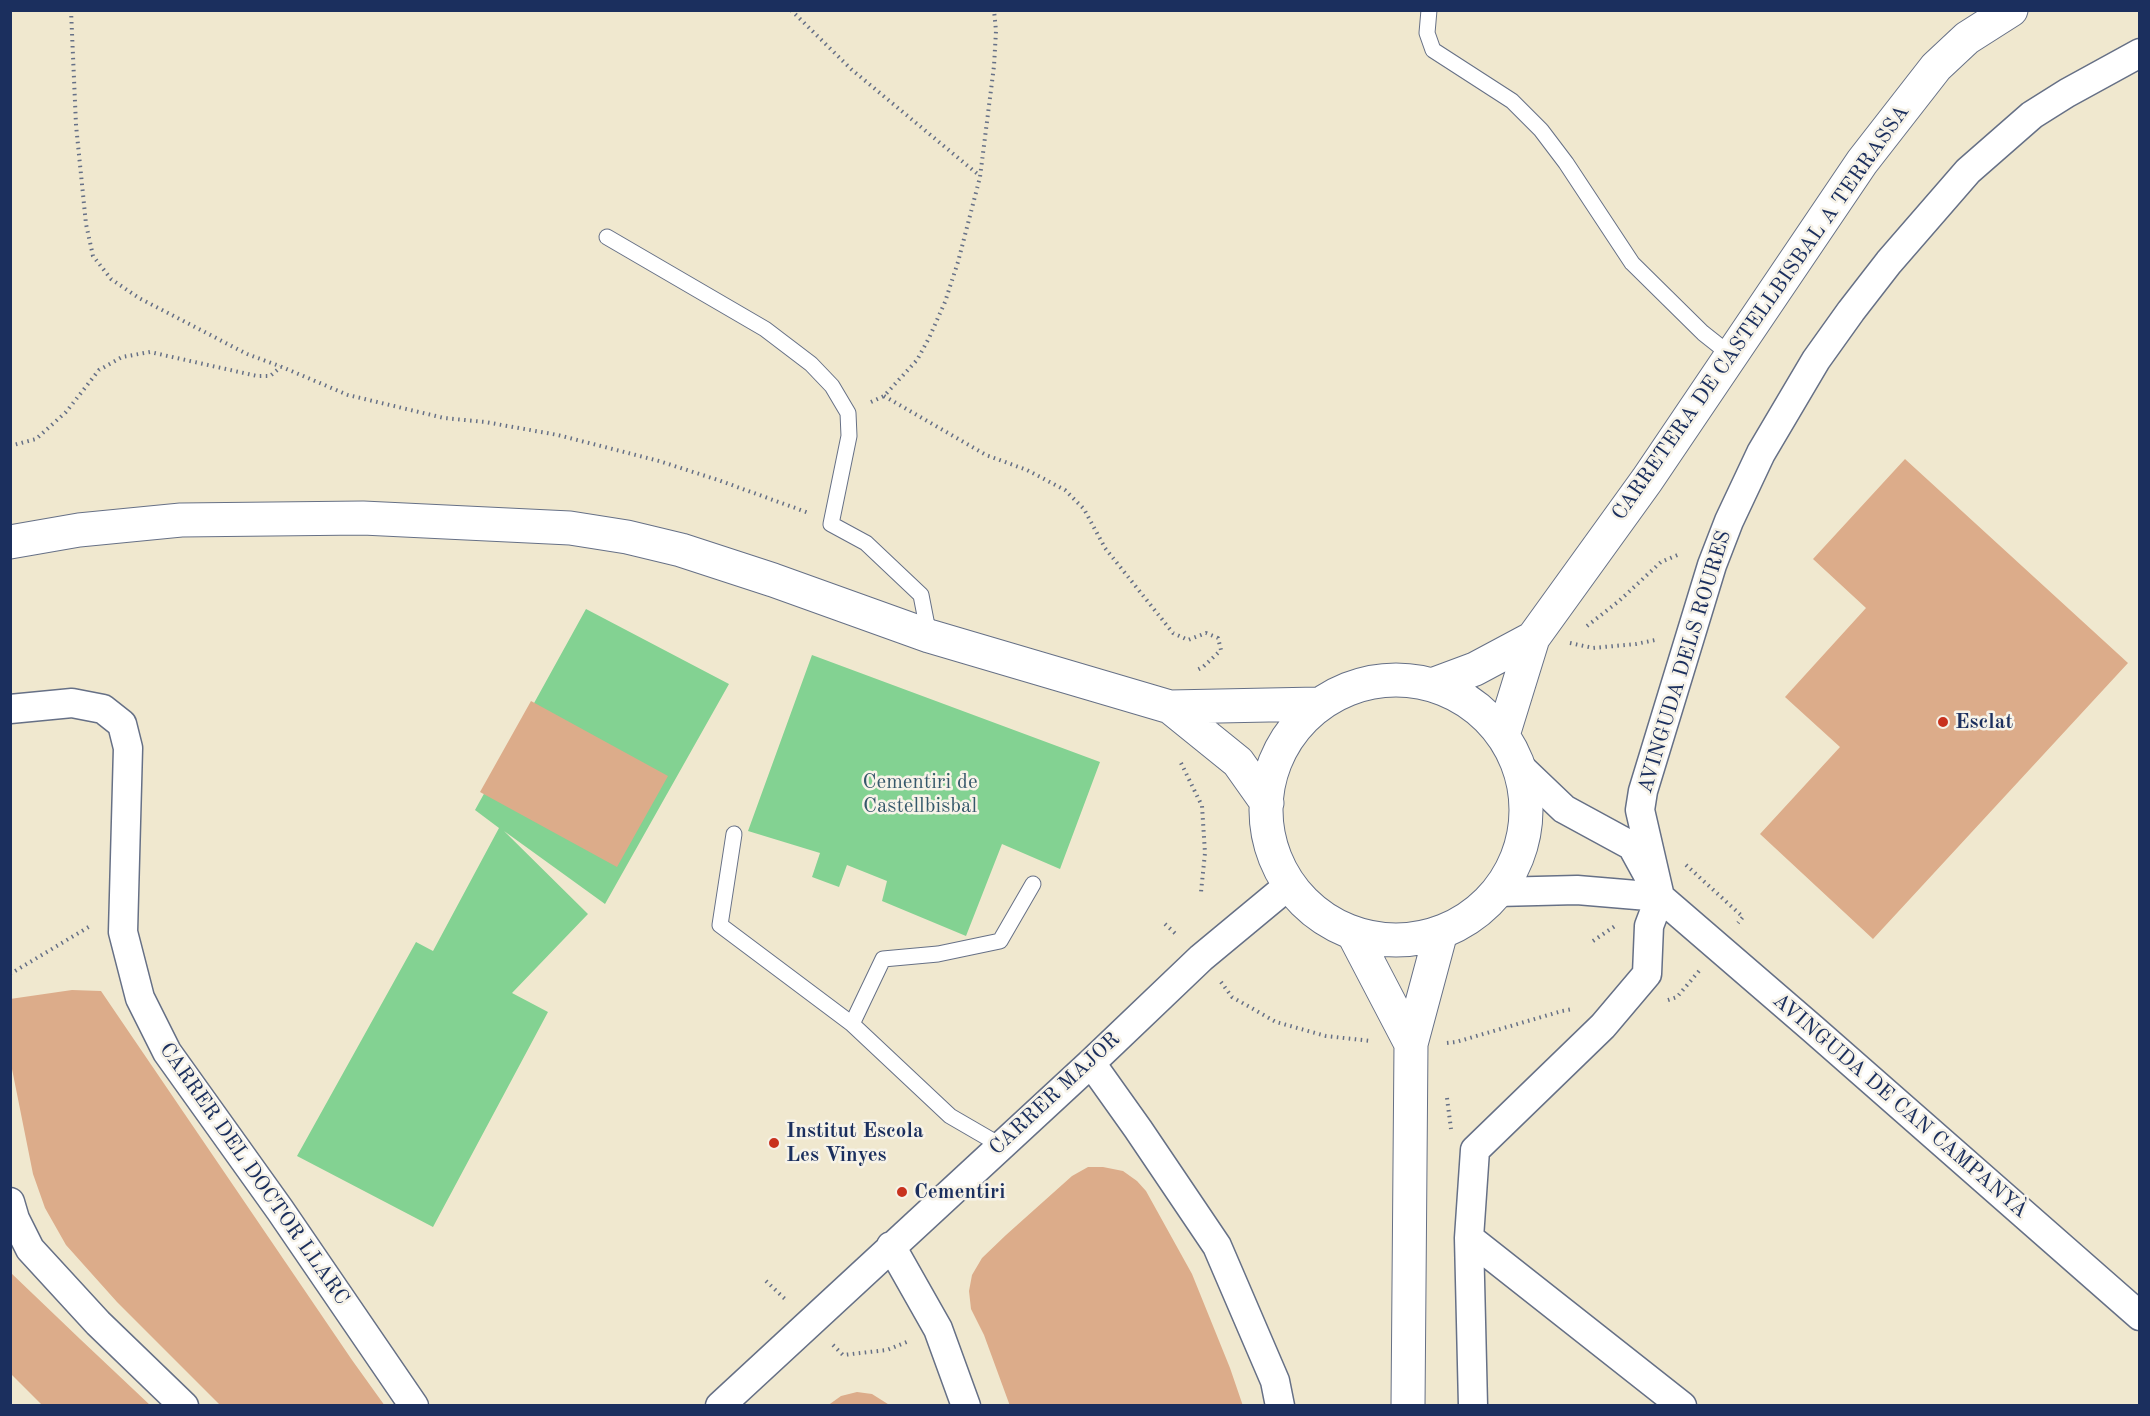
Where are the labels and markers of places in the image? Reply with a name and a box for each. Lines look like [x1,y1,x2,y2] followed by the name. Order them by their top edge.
[1955,709,2013,735] place label: Esclat
[1936,715,1950,729] marker: Esclat
[786,1118,924,1168] place label: Institut Escola Les Vinyes
[767,1136,781,1150] marker: Institut Escola Les Vinyes
[914,1179,1005,1205] place label: Cementiri
[895,1185,909,1199] marker: Cementiri

